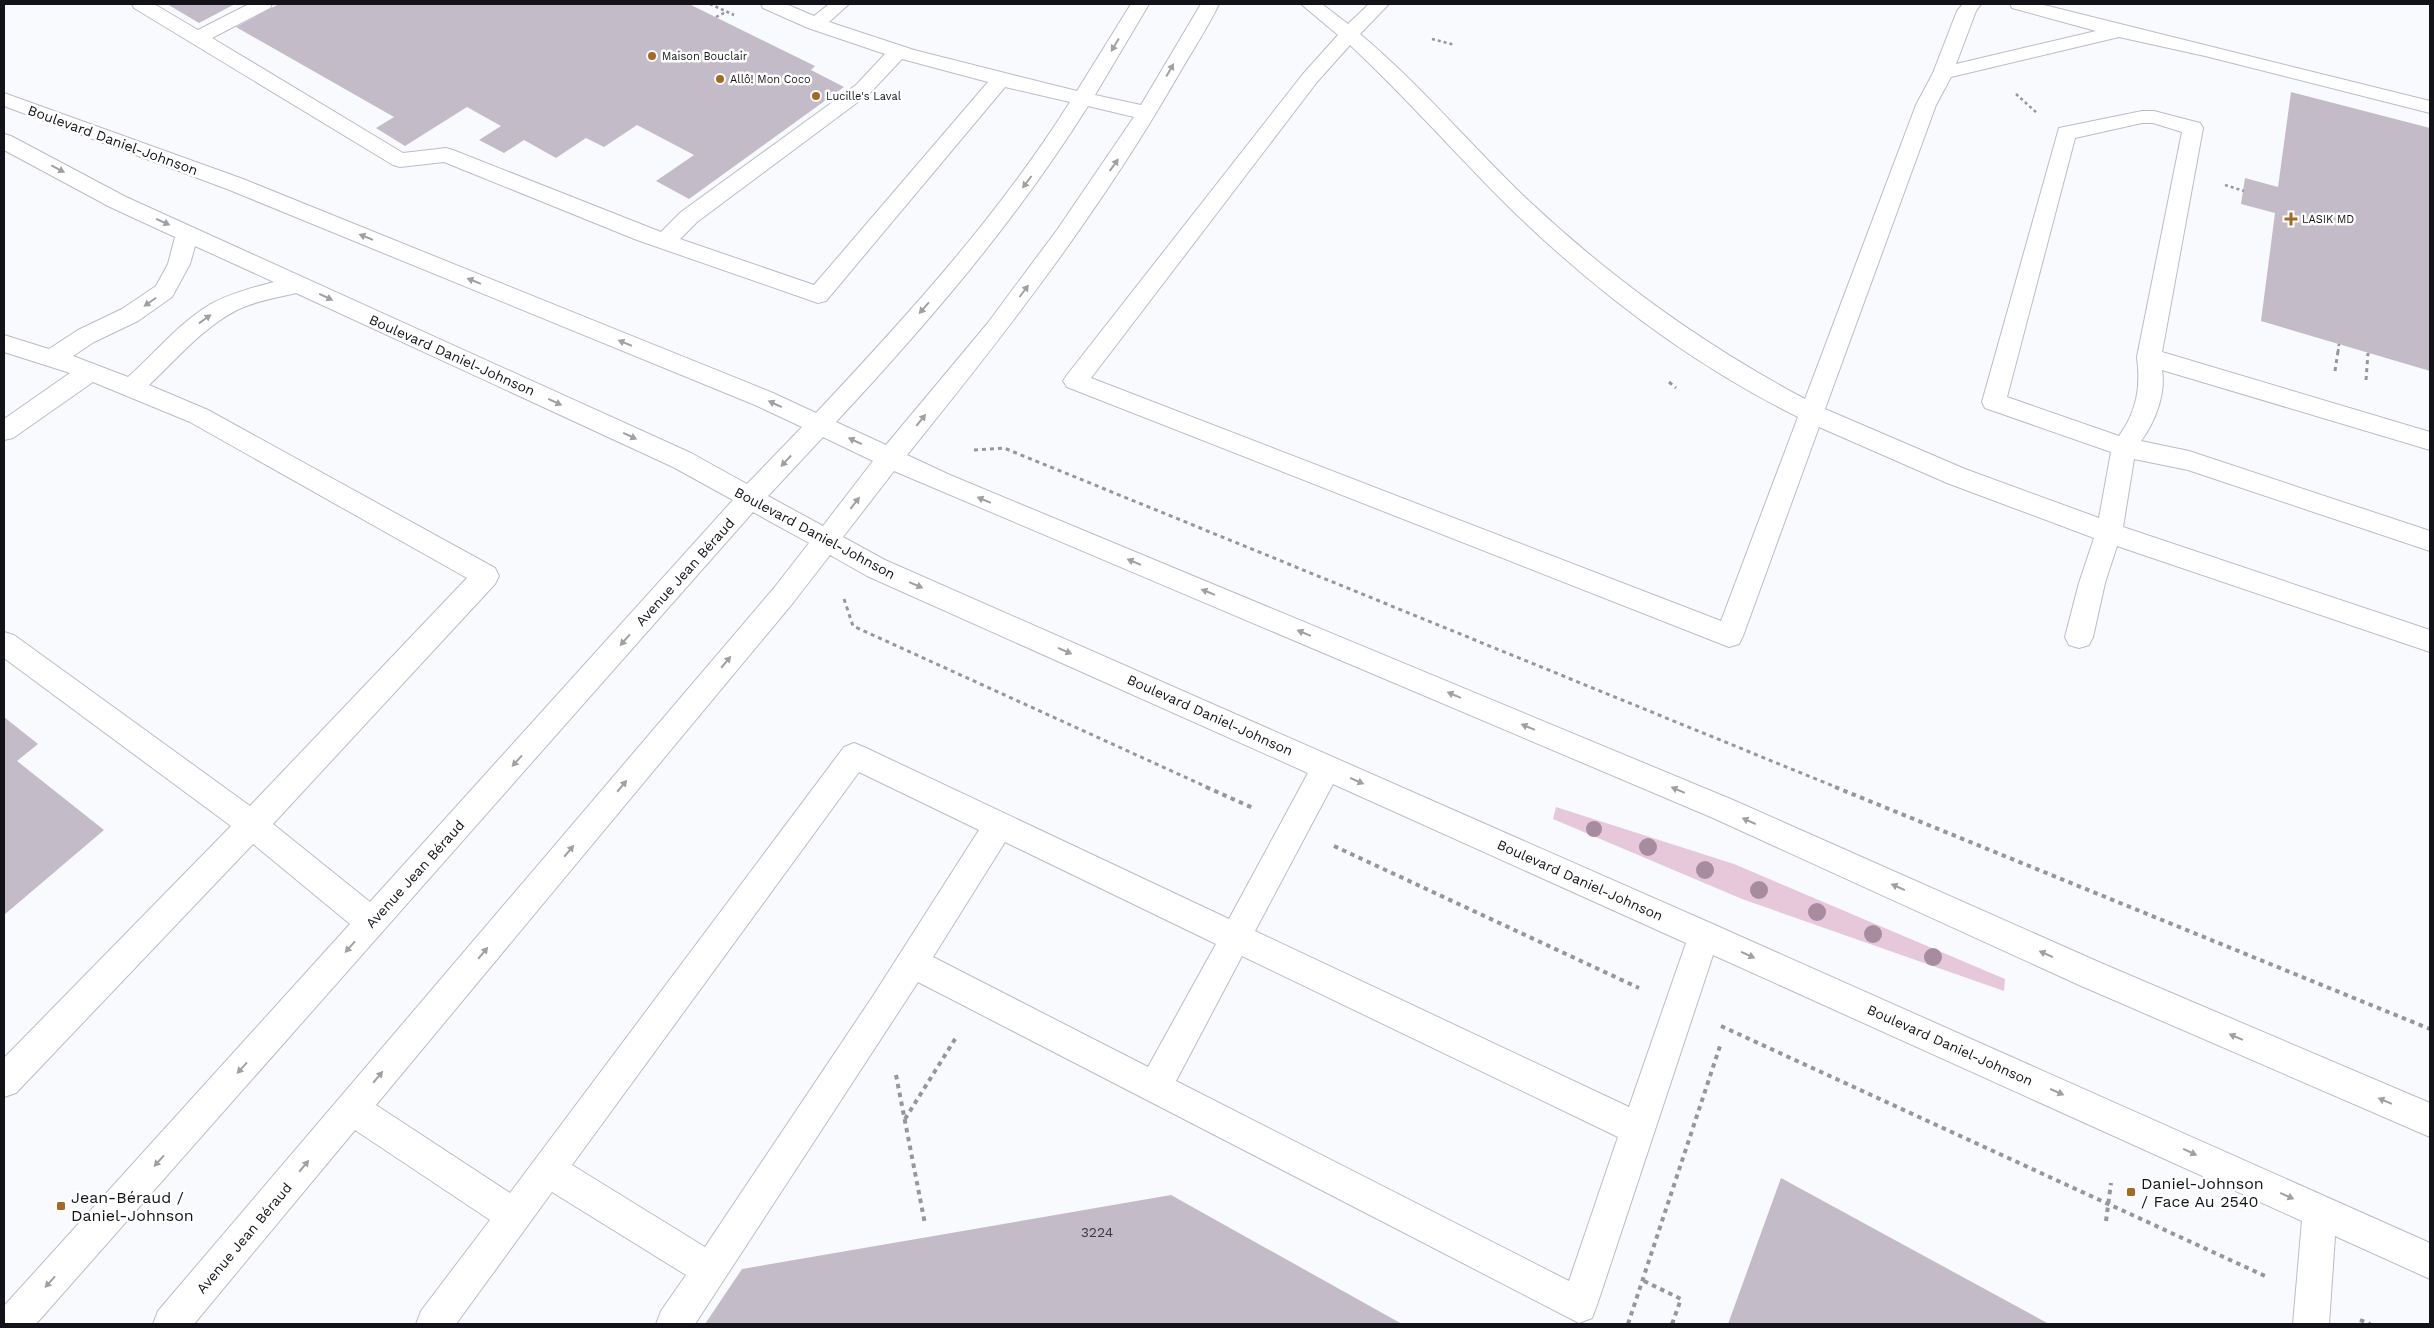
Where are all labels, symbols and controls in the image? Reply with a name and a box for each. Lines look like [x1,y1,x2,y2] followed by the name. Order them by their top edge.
[1110,39,1119,52] one-way arrow
[646,50,658,62] marker: Maison Bouclair
[662,50,748,63] place label: Maison Bouclair
[1166,63,1174,77] one-way arrow
[714,73,726,85] marker: Allô! Mon Coco
[730,73,811,86] place label: Allô! Mon Coco
[810,90,822,102] marker: Lucille's Laval
[826,90,902,103] place label: Lucille's Laval
[26,102,200,178] street label: Boulevard Daniel-Johnson
[1109,159,1119,172] one-way arrow
[50,165,65,173] one-way arrow
[1021,175,1032,188] one-way arrow
[2284,212,2298,226] marker: LASIK MD
[2302,213,2354,226] place label: LASIK MD
[156,218,170,226] one-way arrow
[358,233,373,240] one-way arrow
[467,277,481,285] one-way arrow
[1019,284,1029,298] one-way arrow
[319,292,334,301] one-way arrow
[143,297,157,307] one-way arrow
[919,302,930,315] one-way arrow
[367,311,537,399] street label: Boulevard Daniel-Johnson
[198,314,212,324] one-way arrow
[618,338,632,346] one-way arrow
[548,398,562,406] one-way arrow
[768,400,782,408] one-way arrow
[916,414,927,427] one-way arrow
[623,432,637,440] one-way arrow
[848,437,862,445] one-way arrow
[780,454,792,466] one-way arrow
[732,484,898,582] street label: Boulevard Daniel-Johnson
[977,495,991,503] one-way arrow
[850,496,860,509] one-way arrow
[632,515,738,629] street label: Avenue Jean Béraud
[1126,558,1141,566] one-way arrow
[909,582,923,590] one-way arrow
[1201,588,1215,596] one-way arrow
[1297,628,1311,636] one-way arrow
[620,633,631,646] one-way arrow
[1058,647,1072,655] one-way arrow
[720,656,732,668] one-way arrow
[1125,671,1295,759] street label: Boulevard Daniel-Johnson
[1447,691,1461,699] one-way arrow
[1521,722,1535,730] one-way arrow
[511,755,523,767] one-way arrow
[1350,777,1364,785] one-way arrow
[616,780,627,793] one-way arrow
[1671,786,1685,794] one-way arrow
[1742,816,1756,824] one-way arrow
[362,817,468,931] street label: Avenue Jean Béraud
[1495,836,1665,924] street label: Boulevard Daniel-Johnson
[563,844,574,857] one-way arrow
[1891,882,1905,890] one-way arrow
[344,941,356,953] one-way arrow
[477,947,489,959] one-way arrow
[2039,949,2053,957] one-way arrow
[1741,952,1755,960] one-way arrow
[1865,1001,2035,1089] street label: Boulevard Daniel-Johnson
[2229,1032,2243,1040] one-way arrow
[236,1062,248,1074] one-way arrow
[373,1071,384,1084] one-way arrow
[2050,1089,2064,1097] one-way arrow
[2378,1096,2392,1104] one-way arrow
[2183,1149,2197,1157] one-way arrow
[153,1155,165,1167] one-way arrow
[298,1160,309,1173] one-way arrow
[2141,1174,2264,1211] place label: Daniel-Johnson / Face Au 2540
[193,1180,295,1296] street label: Avenue Jean Béraud
[2125,1186,2137,1198] marker: Daniel-Johnson / Face Au 2540
[71,1188,194,1225] place label: Jean-Béraud / Daniel-Johnson
[2280,1193,2294,1201] one-way arrow
[55,1200,67,1212] marker: Jean-Béraud / Daniel-Johnson
[1081,1224,1113,1240] house number: 3224
[44,1276,56,1288] one-way arrow

